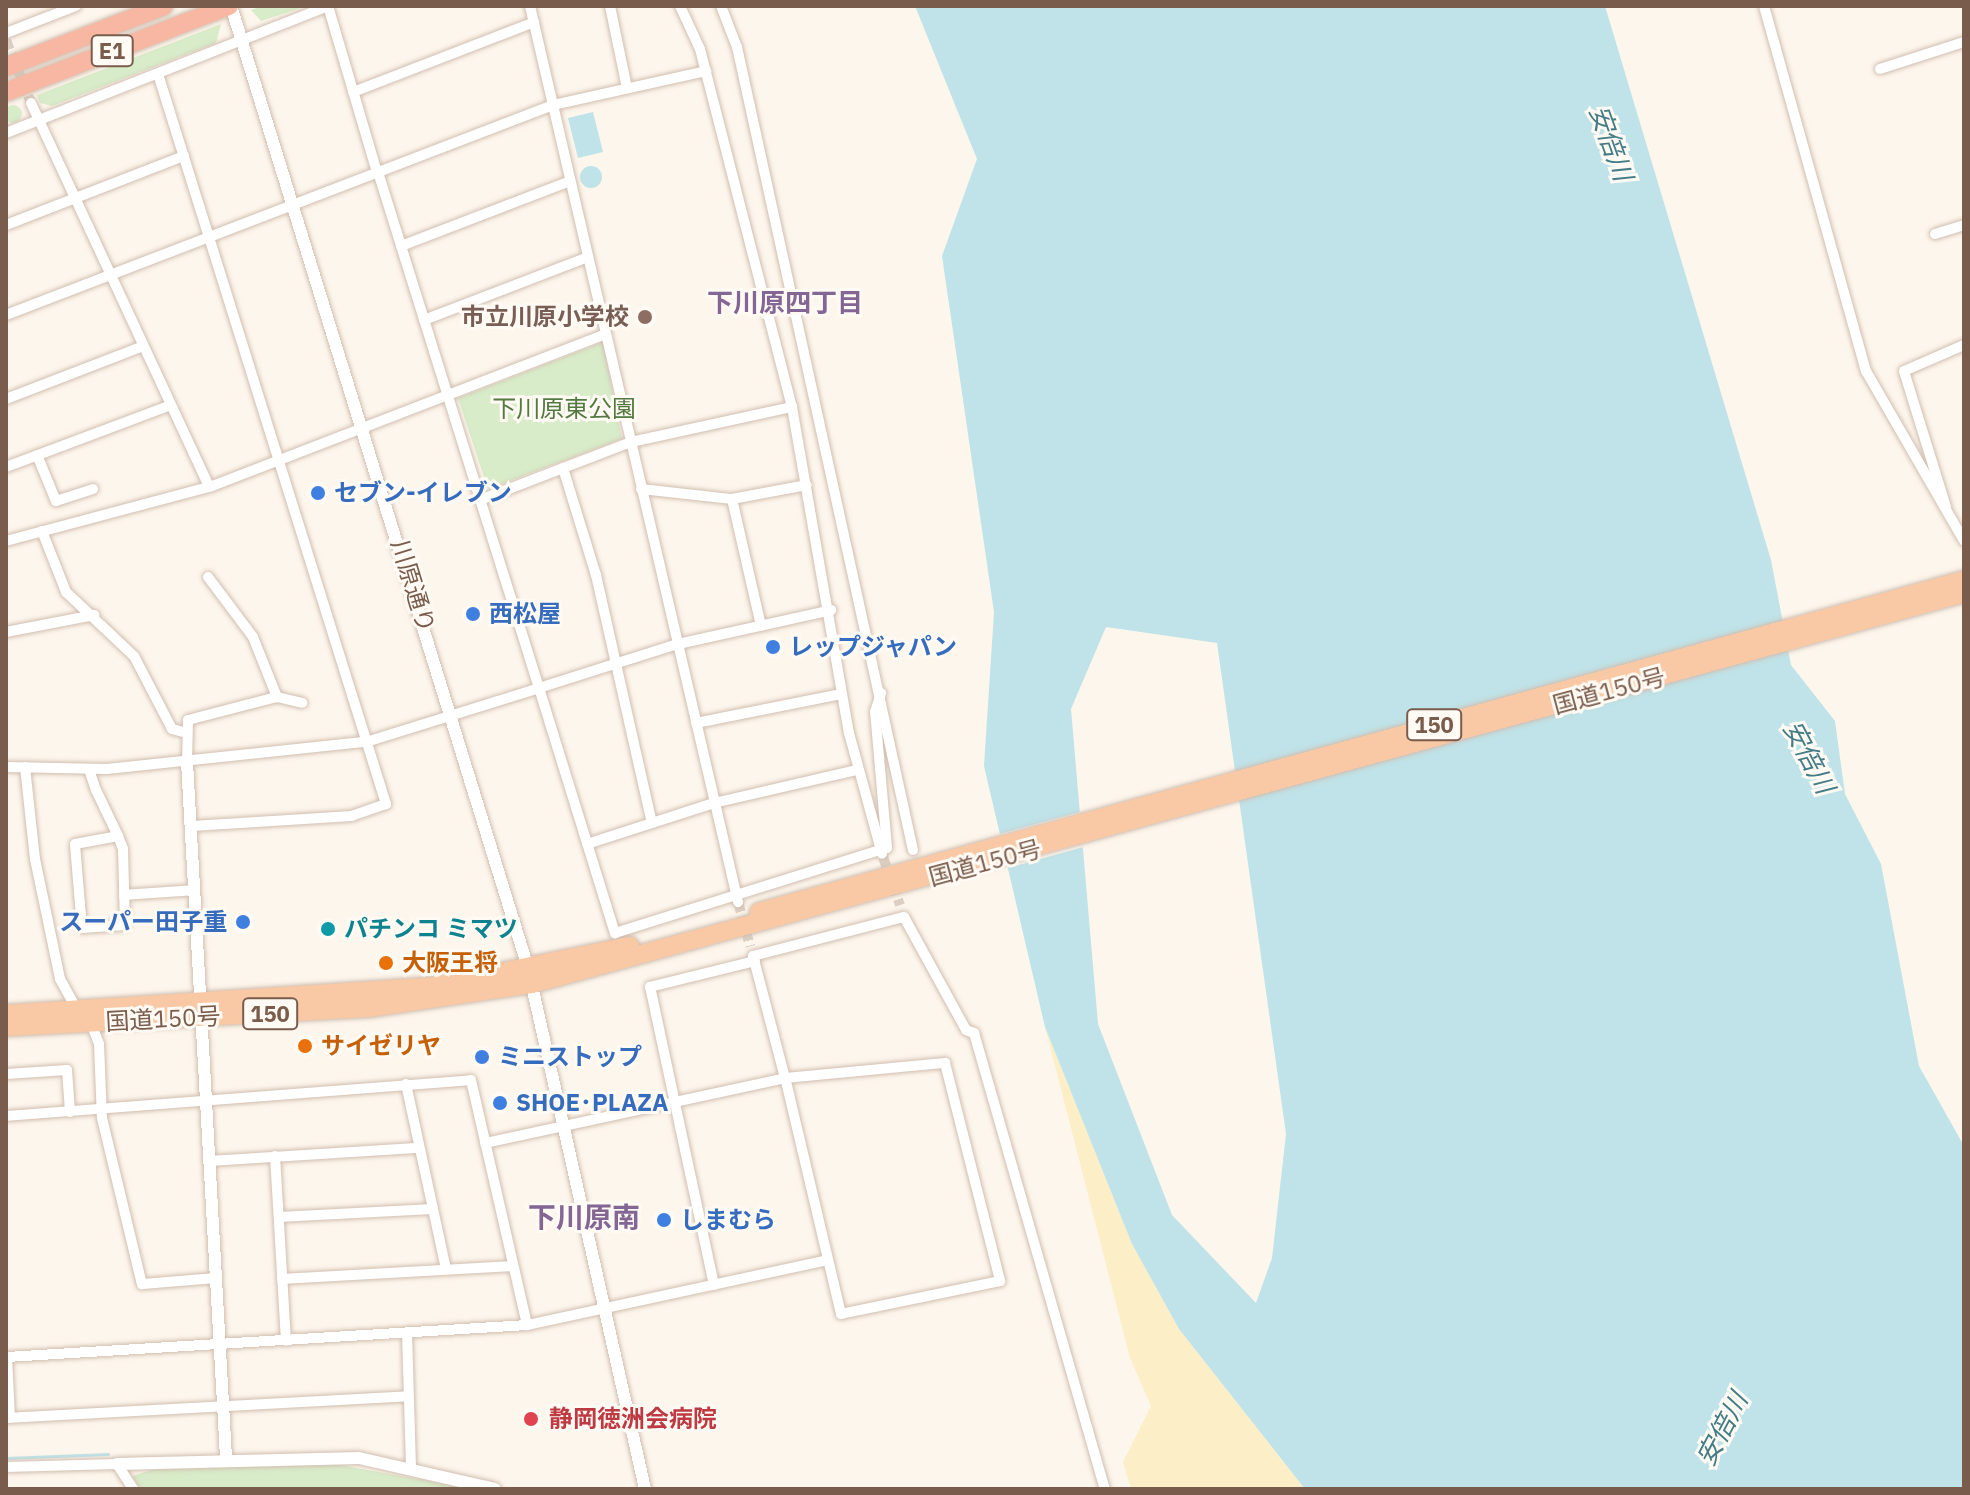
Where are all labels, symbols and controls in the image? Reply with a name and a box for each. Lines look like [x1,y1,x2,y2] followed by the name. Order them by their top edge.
[90,33,134,69] road number: E1
[1583,101,1639,185] water label: 安倍川
[707,287,863,319] district label: 下川原四丁目
[461,303,629,331] place label: 市立川原小学校
[636,308,654,326] marker: 市立川原小学校
[492,395,636,423] park label: 下川原東公園
[334,479,512,507] place label: セブン-イレブン
[309,484,327,502] marker: セブン-イレブン
[385,536,441,636] street label: 川原通り
[489,600,561,628] place label: 西松屋
[464,605,482,623] marker: 西松屋
[789,633,957,661] place label: レップジャパン
[764,638,782,656] marker: レップジャパン
[1550,662,1668,720] street label: 国道150号
[1406,707,1462,743] road number: 150
[1777,715,1841,799] water label: 安倍川
[926,834,1044,892] street label: 国道150号
[59,908,227,936] place label: スーパー田子重
[234,913,252,931] marker: スーパー田子重
[344,915,518,943] place label: パチンコ ミマツ
[319,920,337,938] marker: パチンコ ミマツ
[402,949,498,977] place label: 大阪王将
[377,954,395,972] marker: 大阪王将
[242,996,298,1032] road number: 150
[105,1002,221,1036] street label: 国道150号
[321,1032,441,1060] place label: サイゼリヤ
[296,1037,314,1055] marker: サイゼリヤ
[498,1043,642,1071] place label: ミニストップ
[473,1048,491,1066] marker: ミニストップ
[516,1089,668,1117] place label: SHOE･PLAZA
[491,1094,509,1112] marker: SHOE･PLAZA
[528,1200,640,1234] district label: 下川原南
[680,1206,776,1234] place label: しまむら
[655,1211,673,1229] marker: しまむら
[1690,1387,1754,1471] water label: 安倍川
[549,1405,717,1433] place label: 静岡徳洲会病院
[520,1408,542,1430] marker: 静岡徳洲会病院

